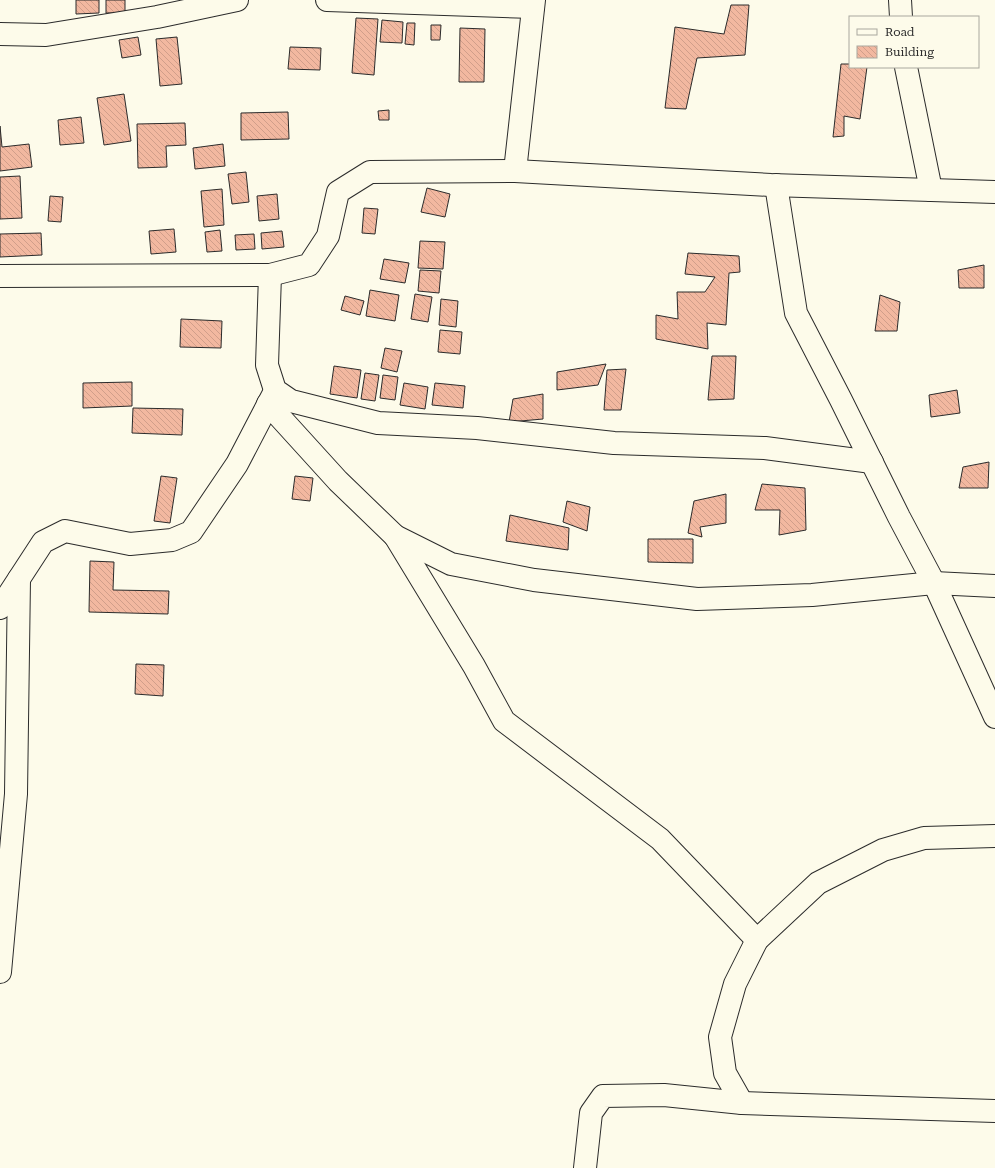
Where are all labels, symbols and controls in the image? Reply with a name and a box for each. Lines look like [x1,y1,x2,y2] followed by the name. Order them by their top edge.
[849,16,979,68] legend
[885,25,915,39] text: Road
[885,45,934,59] text: Building

